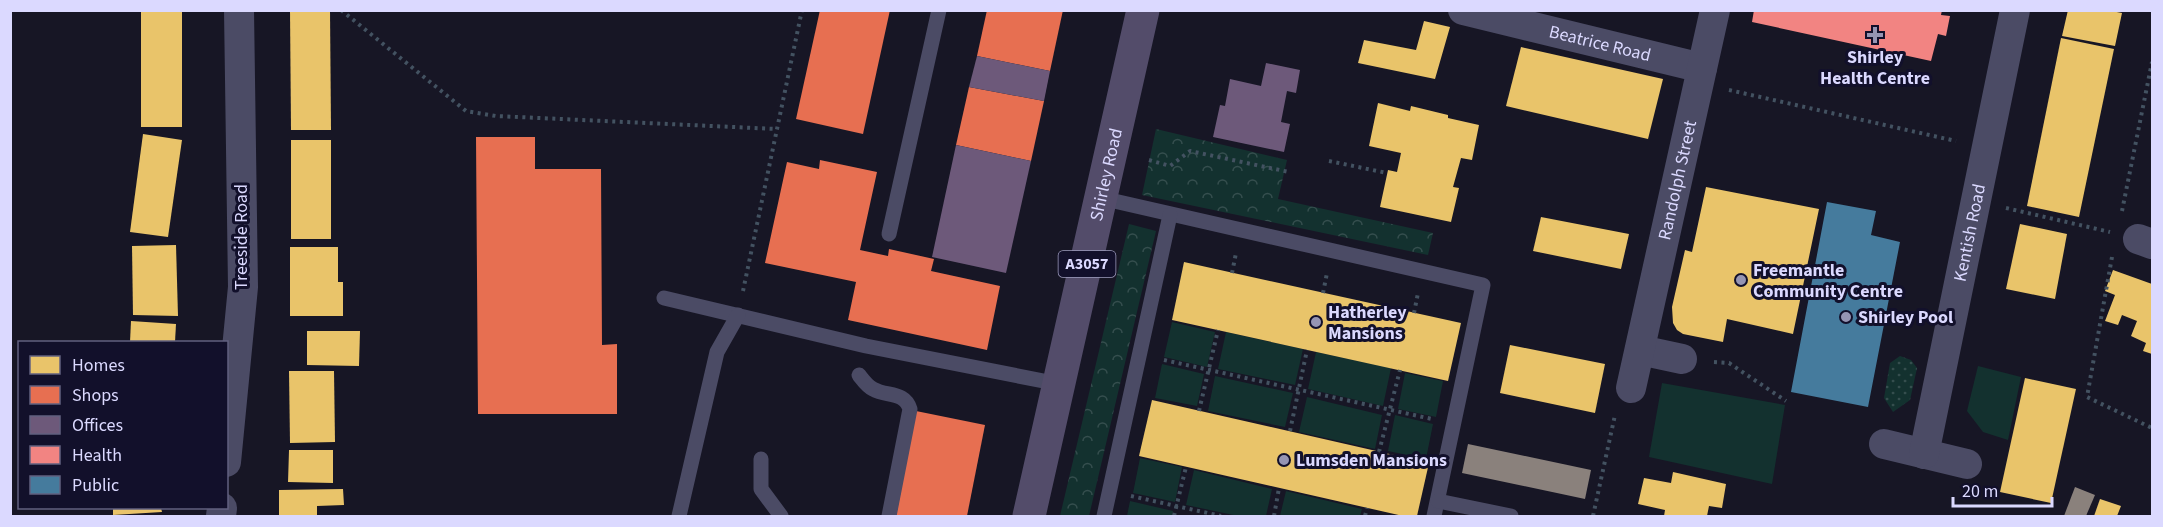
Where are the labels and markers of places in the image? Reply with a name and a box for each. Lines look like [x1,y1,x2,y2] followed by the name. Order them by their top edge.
[1866,26,1884,44] marker: Shirley Health Centre
[1820,45,1930,91] place label: Shirley Health Centre
[1753,258,1903,304] place label: Freemantle Community Centre
[1734,273,1748,287] marker: Freemantle Community Centre
[1328,300,1407,346] place label: Hatherley Mansions
[1858,305,1953,330] place label: Shirley Pool
[1839,310,1853,324] marker: Shirley Pool
[1309,315,1323,329] marker: Hatherley Mansions
[1296,448,1447,473] place label: Lumsden Mansions
[1277,453,1291,467] marker: Lumsden Mansions

